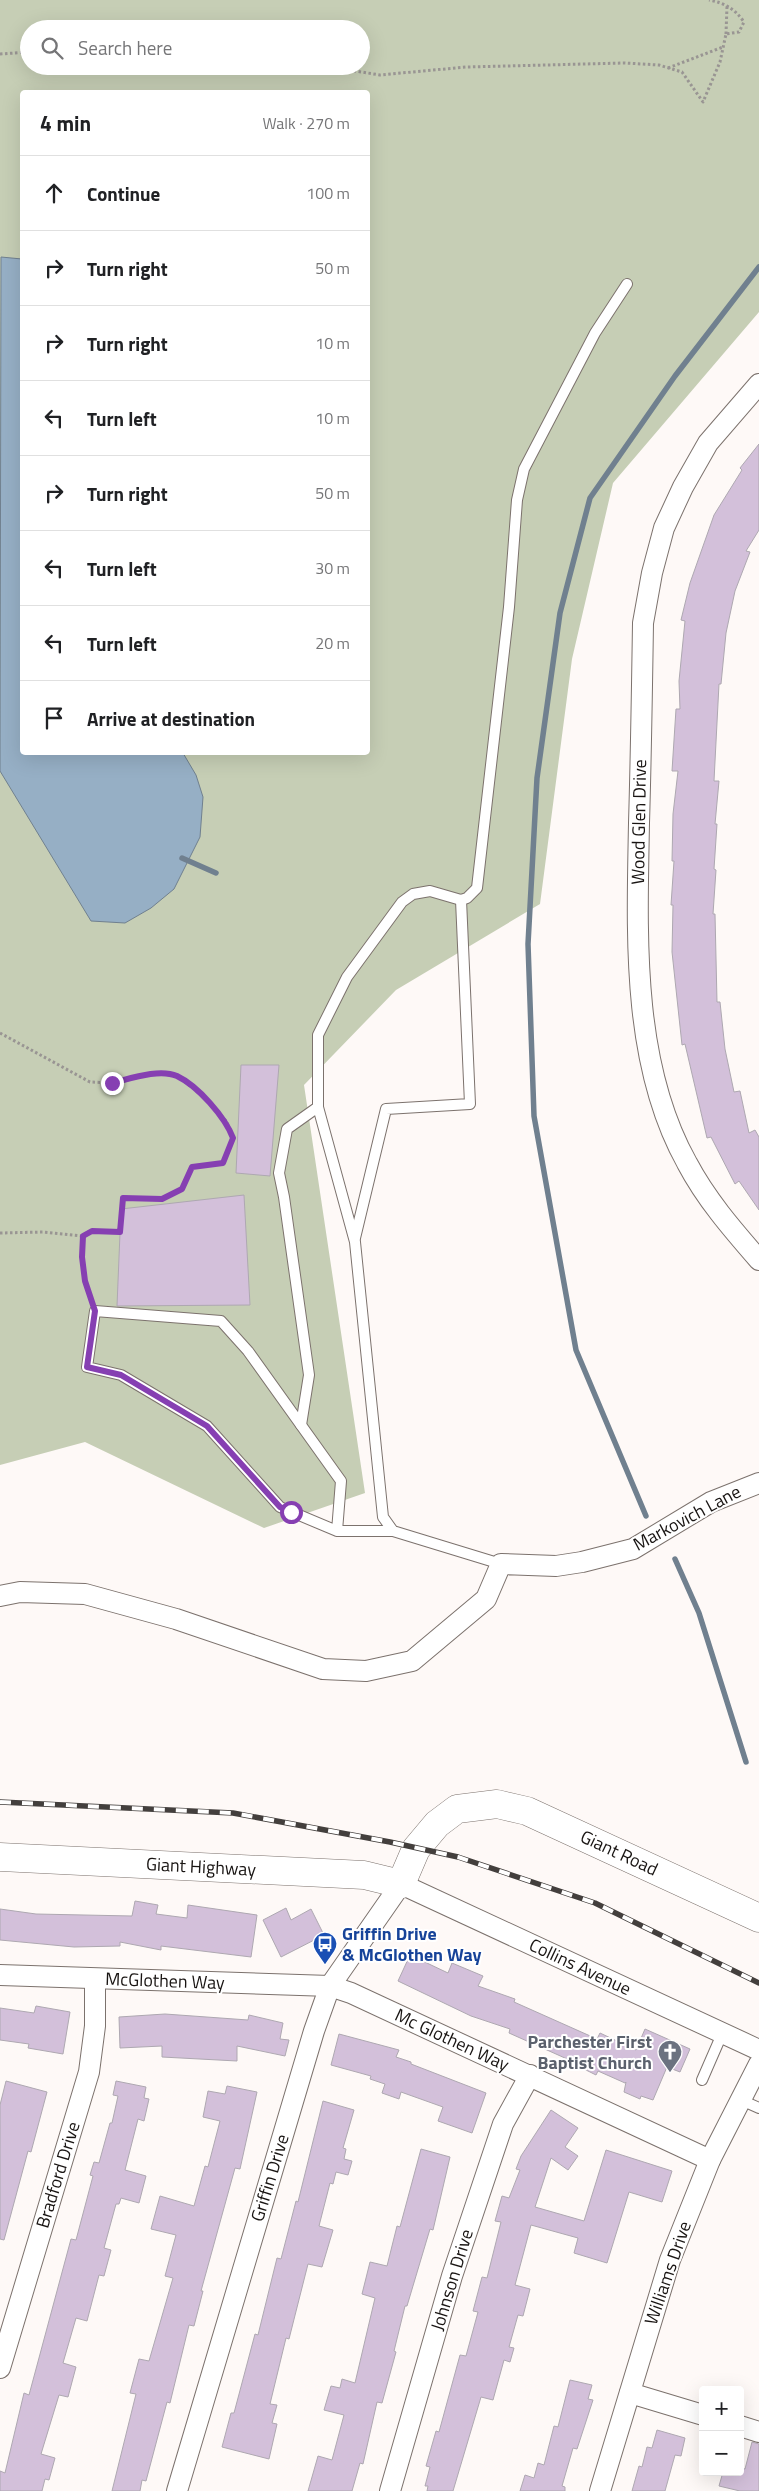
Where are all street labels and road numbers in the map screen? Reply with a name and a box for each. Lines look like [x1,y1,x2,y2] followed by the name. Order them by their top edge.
[624,759,653,885] street label: Wood Glen Drive
[628,1478,745,1557] street label: Markovich Lane
[576,1823,662,1882] street label: Giant Road
[145,1850,257,1883] street label: Giant Highway
[525,1931,636,2002] street label: Collins Avenue
[105,1965,226,1996] street label: McGlothen Way
[391,2001,514,2078] street label: Mc Glothen Way
[29,2118,87,2231] street label: Bradford Drive
[243,2131,296,2225] street label: Griffin Drive
[637,2217,698,2328] street label: Williams Drive
[423,2226,480,2334] street label: Johnson Drive

